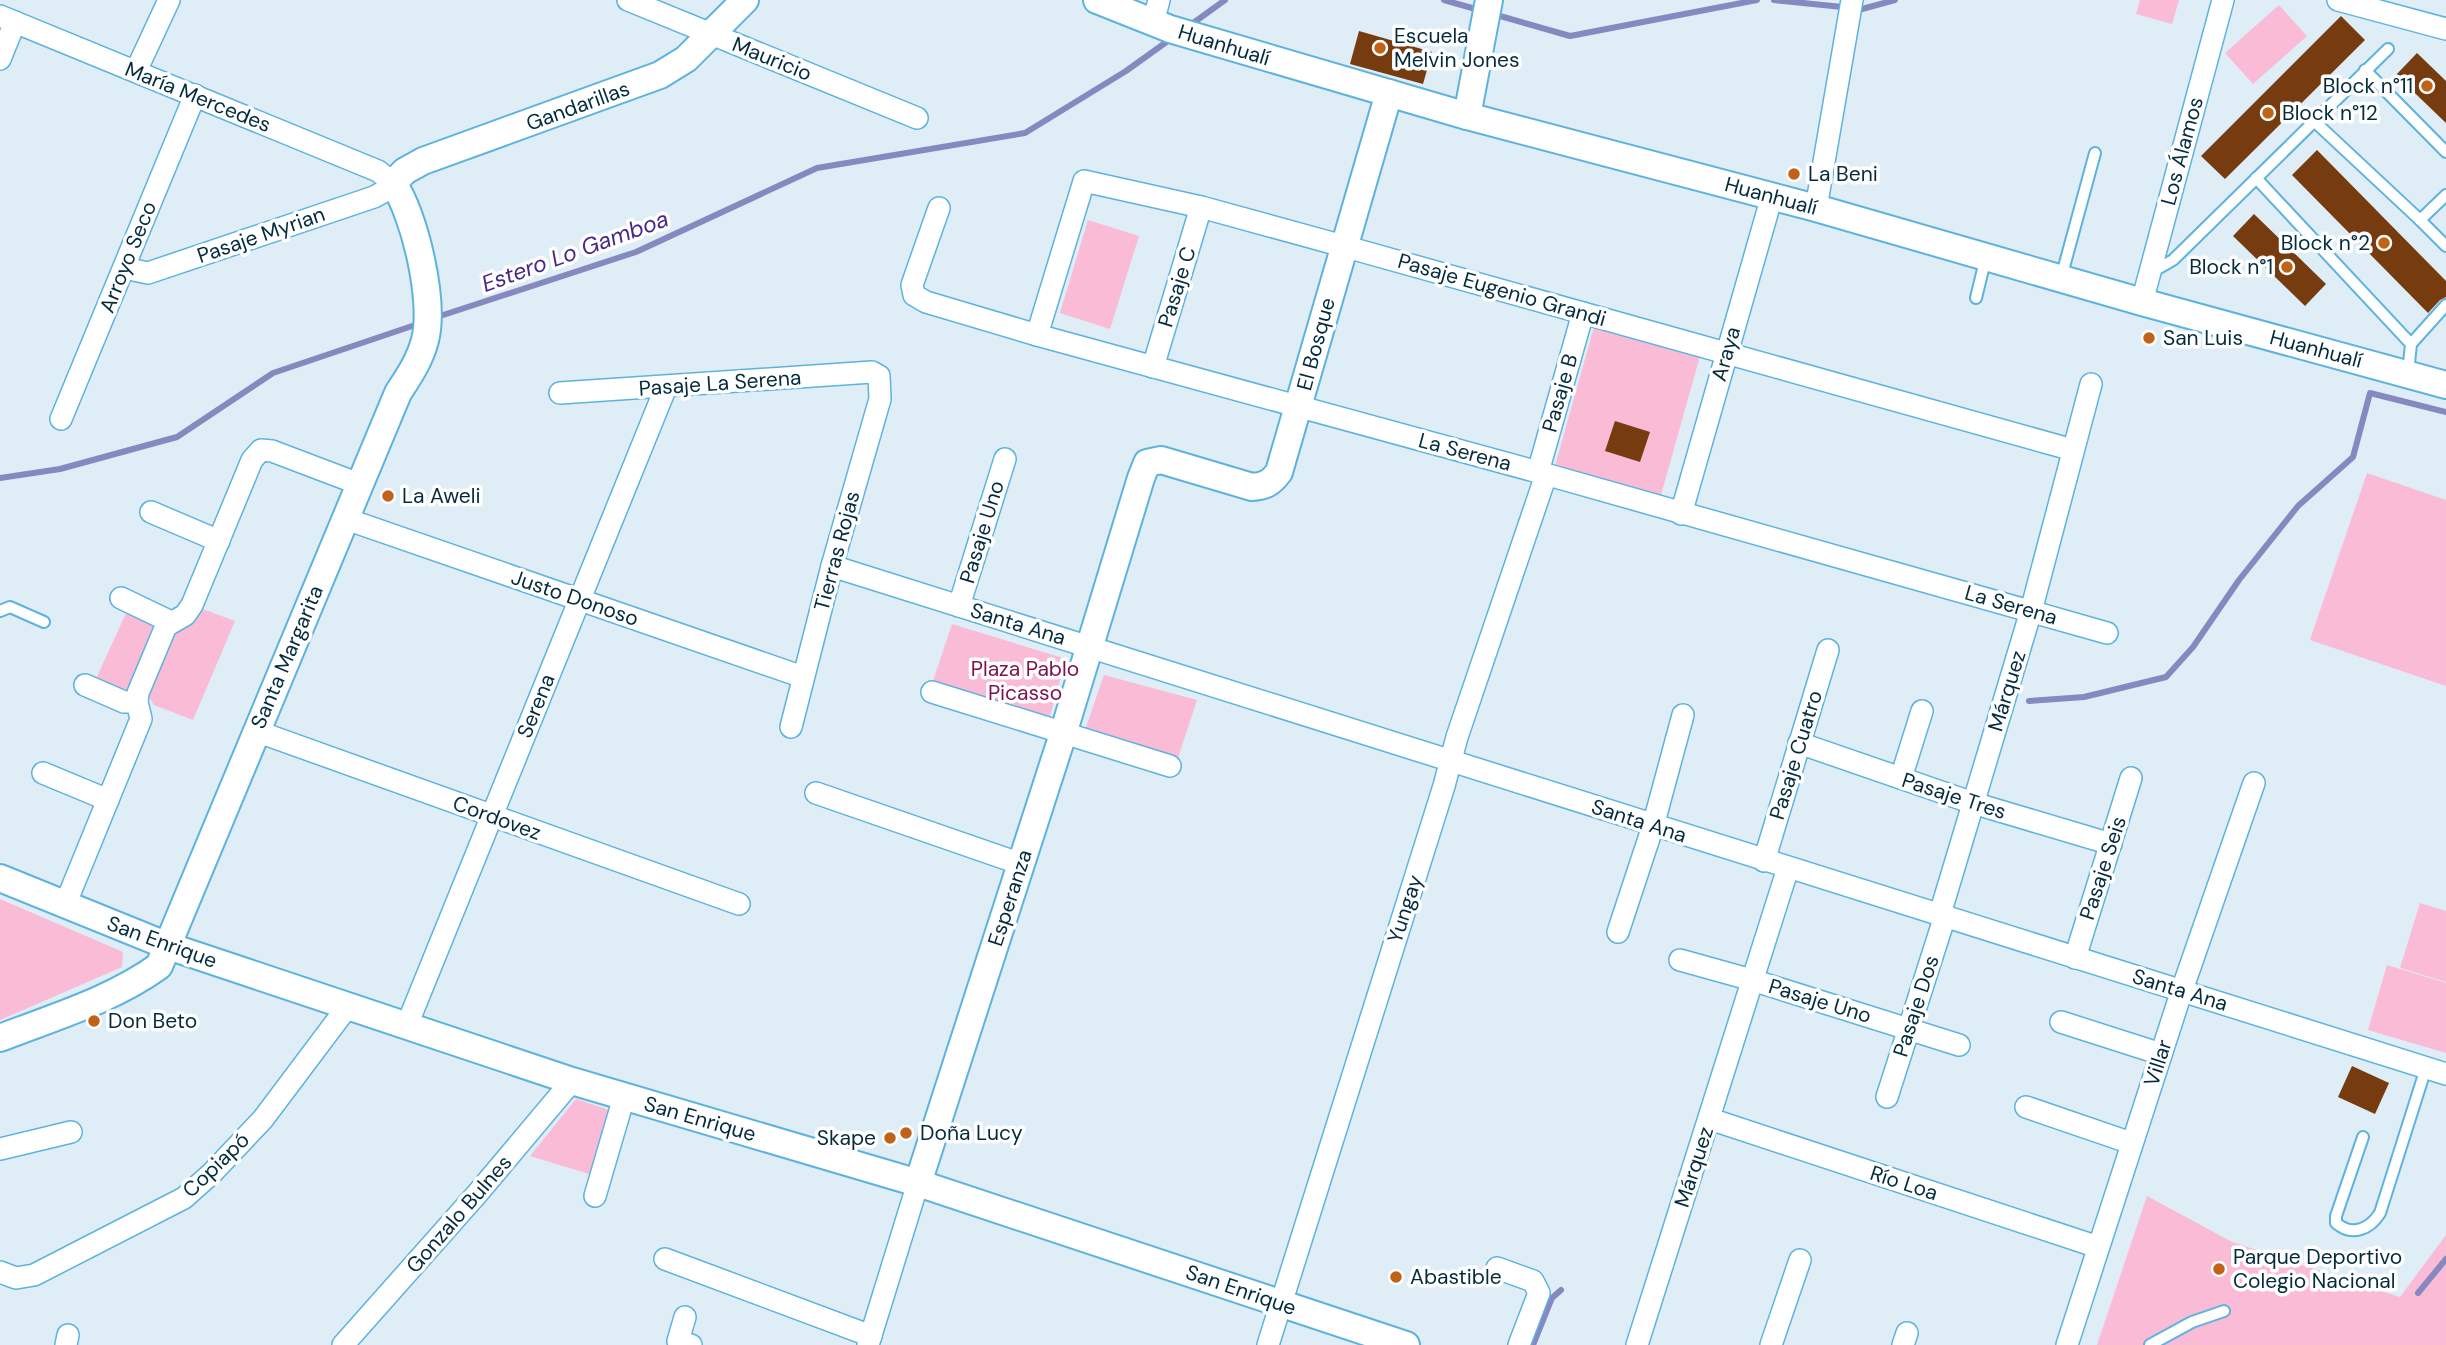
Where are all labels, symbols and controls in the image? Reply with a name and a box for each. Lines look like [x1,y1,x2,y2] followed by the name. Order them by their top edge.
[1175,18,1274,72] street label: Huanhualí
[1394,22,1520,74] place label: Escuela Melvin Jones
[728,30,816,88] street label: Mauricio
[1372,40,1388,56] marker: Escuela Melvin Jones
[121,55,275,139] street label: María Mercedes
[2323,72,2413,100] place label: Block n°11
[522,74,634,138] street label: Gandarillas
[2419,78,2435,94] marker: Block n°11
[2154,94,2210,208] street label: Los Álamos
[2282,99,2378,127] place label: Block n°12
[2260,105,2276,121] marker: Block n°12
[1808,160,1878,188] place label: La Beni
[1786,166,1802,182] marker: La Beni
[1722,170,1821,222] street label: Huanhualí
[93,197,163,317] street label: Arroyo Seco
[193,200,329,270] street label: Pasaje Myrian
[477,203,673,299] water label: Estero Lo Gamboa
[2281,229,2370,257] place label: Block n°2
[2376,235,2392,251] marker: Block n°2
[1152,243,1202,331] street label: Pasaje C
[1395,247,1609,333] street label: Pasaje Eugenio Grandi
[2189,253,2273,281] place label: Block n°1
[2279,259,2295,275] marker: Block n°1
[1290,294,1342,393] street label: El Bosque
[2267,323,2366,375] street label: Huanhualí
[1705,324,1747,384] street label: Araya
[2163,324,2243,352] place label: San Luis
[2141,330,2157,346] marker: San Luis
[1535,351,1585,435] street label: Pasaje B
[638,363,802,403] street label: Pasaje La Serena
[1416,426,1514,478] street label: La Serena
[953,477,1011,587] street label: Pasaje Uno
[402,482,480,510] place label: La Aweli
[380,488,396,504] marker: La Aweli
[808,488,866,614] street label: Tierras Rojas
[508,563,642,633] street label: Justo Donoso
[1961,578,2061,632] street label: La Serena
[244,581,330,733] street label: Santa Margarita
[967,596,1069,652] street label: Santa Ana
[1981,647,2033,735] street label: Márquez
[971,655,1079,707] park label: Plaza Pablo Picasso
[510,670,562,742] street label: Serena
[1763,687,1829,823] street label: Pasaje Cuatro
[1898,766,2010,826] street label: Pasaje Tres
[449,789,545,847] street label: Cordovez
[1588,792,1690,850] street label: Santa Ana
[2073,813,2133,923] street label: Pasaje Seis
[981,846,1039,950] street label: Esperanza
[1381,871,1429,947] street label: Yungay
[103,909,221,975] street label: San Enrique
[1886,952,1946,1060] street label: Pasaje Dos
[2129,962,2231,1018] street label: Santa Ana
[1765,972,1875,1030] street label: Pasaje Uno
[108,1007,197,1035] place label: Don Beto
[86,1013,102,1029] marker: Don Beto
[2137,1036,2179,1090] street label: Villar
[641,1090,759,1148] street label: San Enrique
[920,1119,1023,1147] place label: Doña Lucy
[1668,1123,1720,1211] street label: Márquez
[817,1124,876,1152] place label: Skape
[898,1125,914,1141] marker: Doña Lucy
[177,1126,255,1204] street label: Copiapó
[882,1130,898,1146] marker: Skape
[400,1149,518,1279] street label: Gonzalo Bulnes
[1867,1159,1941,1207] street label: Río Loa
[2233,1243,2402,1295] place label: Parque Deportivo Colegio Nacional
[1182,1258,1300,1322] street label: San Enrique
[2211,1261,2227,1277] marker: Parque Deportivo Colegio Nacional
[1410,1263,1502,1291] place label: Abastible
[1388,1269,1404,1285] marker: Abastible

